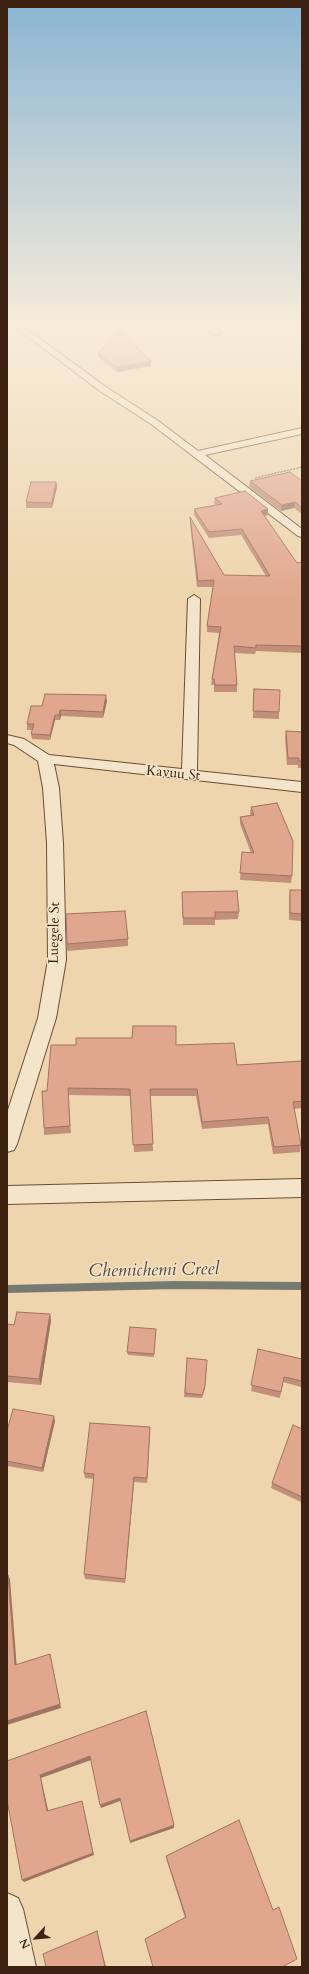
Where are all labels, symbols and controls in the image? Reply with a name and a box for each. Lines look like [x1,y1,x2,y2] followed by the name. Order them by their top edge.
[145,763,201,785] street label: Kavuu St
[46,902,64,964] street label: Luegele St
[89,1259,219,1283] water label: Chemichemi Creel
[16,1918,56,1958] north arrow
[16,1936,34,1951] text: N

